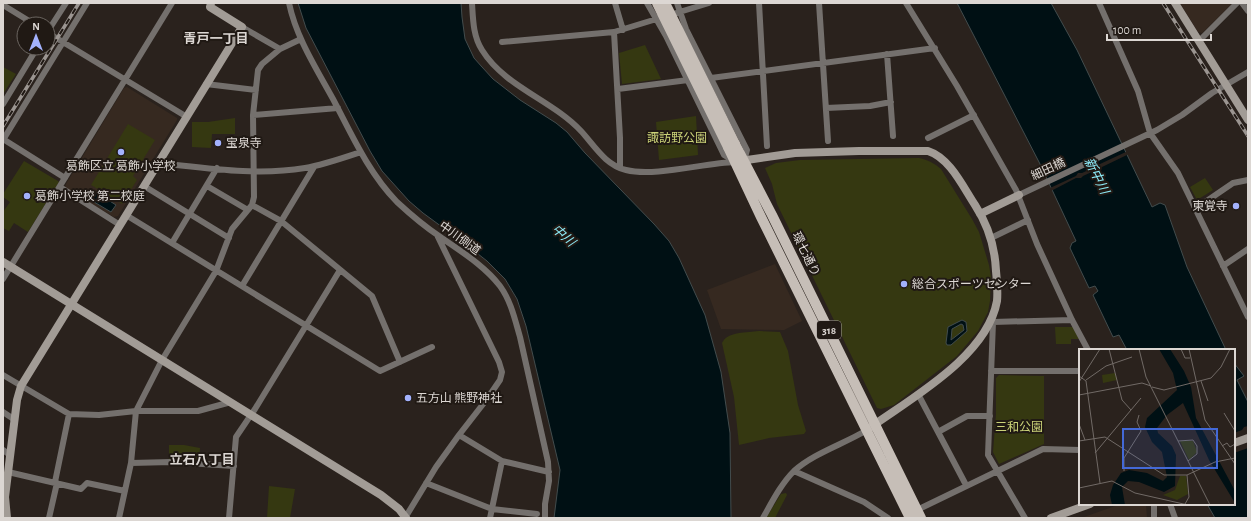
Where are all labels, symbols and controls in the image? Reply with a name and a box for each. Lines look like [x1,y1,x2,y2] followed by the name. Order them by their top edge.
[16,16,56,56] north arrow
[1107,16,1211,42] scale bar
[32,21,40,32] text: N
[1113,24,1141,36] text: 100 m
[183,32,249,46] district label: 青戸一丁目
[647,131,707,144] park label: 諏訪野公園
[226,136,262,149] place label: 宝泉寺
[213,138,223,148] marker: 宝泉寺
[116,147,126,157] marker: 葛飾区立 葛飾小学校
[1029,155,1067,182] street label: 細田橋
[1081,155,1112,198] water label: 新中川
[66,159,176,172] place label: 葛飾区立 葛飾小学校
[35,189,145,202] place label: 葛飾小学校 第二校庭
[22,191,32,201] marker: 葛飾小学校 第二校庭
[1192,199,1228,212] place label: 東覚寺
[1231,201,1241,211] marker: 東覚寺
[437,218,484,257] street label: 中川側道
[549,222,579,251] water label: 中川
[790,229,823,278] street label: 環七通り
[912,277,1032,290] place label: 総合スポーツセンター
[899,279,909,289] marker: 総合スポーツセンター
[817,321,841,339] road number: 318
[1079,349,1235,505] inset map
[416,391,502,404] place label: 五方山 熊野神社
[403,393,413,403] marker: 五方山 熊野神社
[995,420,1043,433] park label: 三和公園
[169,453,235,467] district label: 立石八丁目

